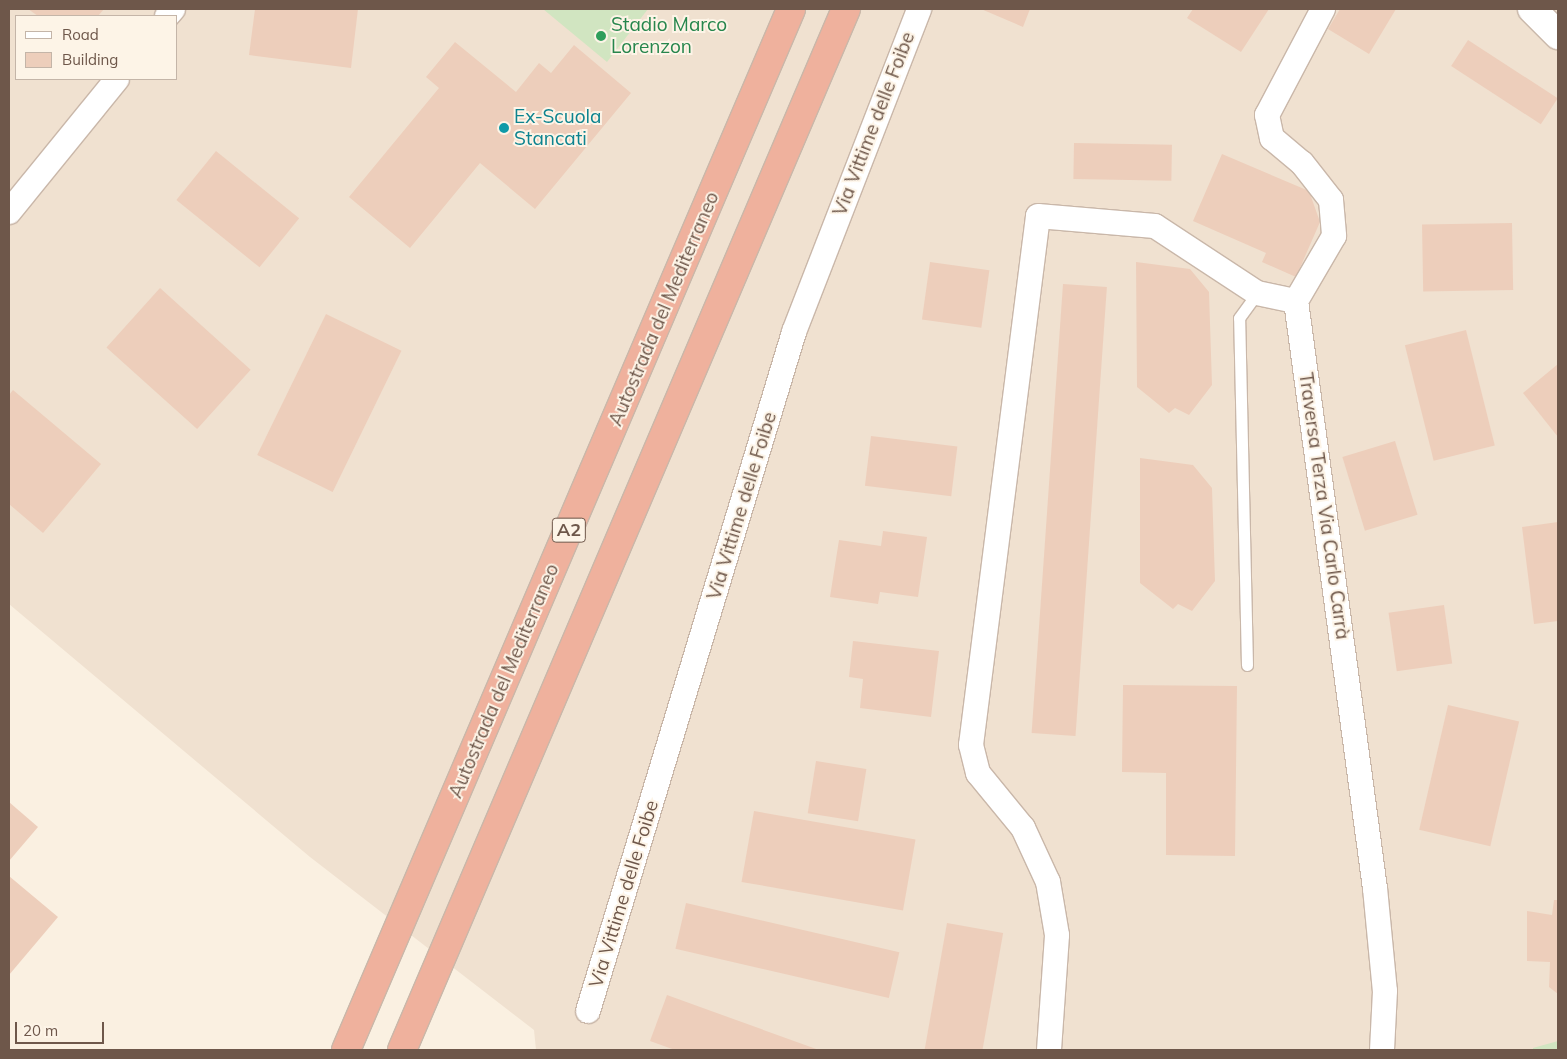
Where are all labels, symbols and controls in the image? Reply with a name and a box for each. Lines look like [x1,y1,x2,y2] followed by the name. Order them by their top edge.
[611,14,727,58] place label: Stadio Marco Lorenzon
[15,15,178,80] legend
[62,25,99,44] text: Road
[828,29,920,219] street label: Via Vittime delle Foibe
[595,30,607,42] marker: Stadio Marco Lorenzon
[62,50,118,69] text: Building
[514,106,601,150] place label: Ex-Scuola Stancati
[498,122,510,134] marker: Ex-Scuola Stancati
[604,188,724,430] street label: Autostrada del Mediterraneo
[1294,371,1354,641] street label: Traversa Terza Via Carlo Carrà
[703,409,781,603] street label: Via Vittime delle Foibe
[552,514,586,546] road number: A2
[444,560,564,802] street label: Autostrada del Mediterraneo
[585,797,663,991] street label: Via Vittime delle Foibe
[18,1012,106,1044] scale bar
[23,1021,58,1040] text: 20 m

